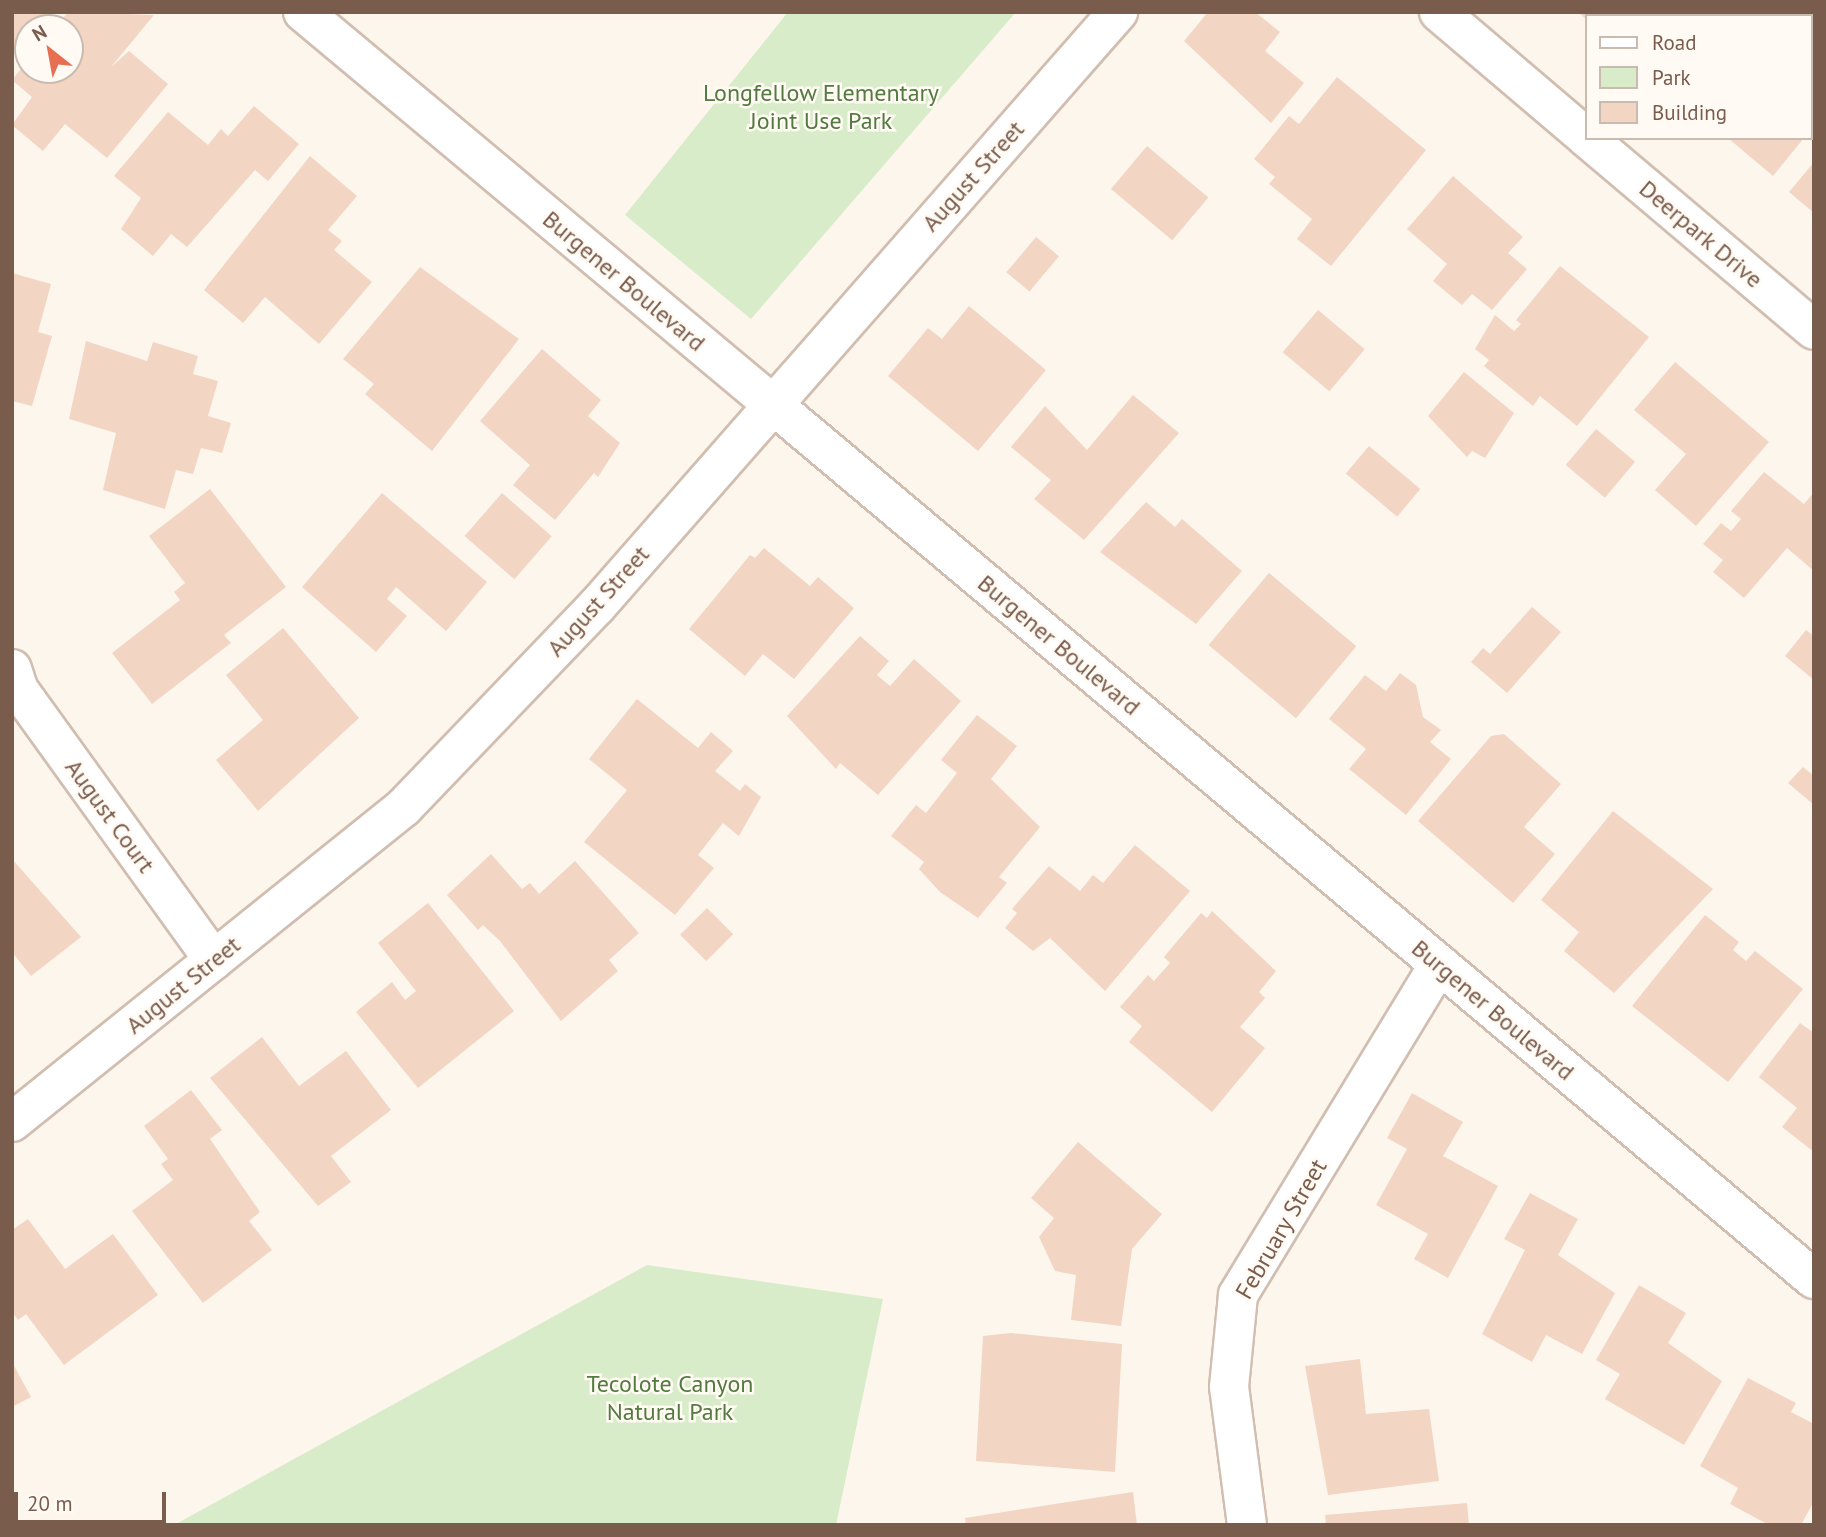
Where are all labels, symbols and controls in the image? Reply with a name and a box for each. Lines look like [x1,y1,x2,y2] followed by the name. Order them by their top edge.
[14,14,84,84] north arrow
[1584,14,1812,140] legend
[28,19,51,46] text: N
[1652,29,1696,56] text: Road
[1652,64,1691,91] text: Park
[703,79,939,135] park label: Longfellow Elementary Joint Use Park
[1652,99,1727,126] text: Building
[916,115,1030,237] street label: August Street
[1633,174,1769,294] street label: Deerpark Drive
[537,205,711,357] street label: Burgener Boulevard
[541,540,655,662] street label: August Street
[972,569,1146,721] street label: Burgener Boulevard
[59,754,161,878] street label: August Court
[120,930,246,1040] street label: August Street
[1406,934,1580,1086] street label: Burgener Boulevard
[1229,1154,1333,1304] street label: February Street
[587,1370,753,1426] park label: Tecolote Canyon Natural Park
[18,1478,170,1522] scale bar
[27,1490,73,1517] text: 20 m

